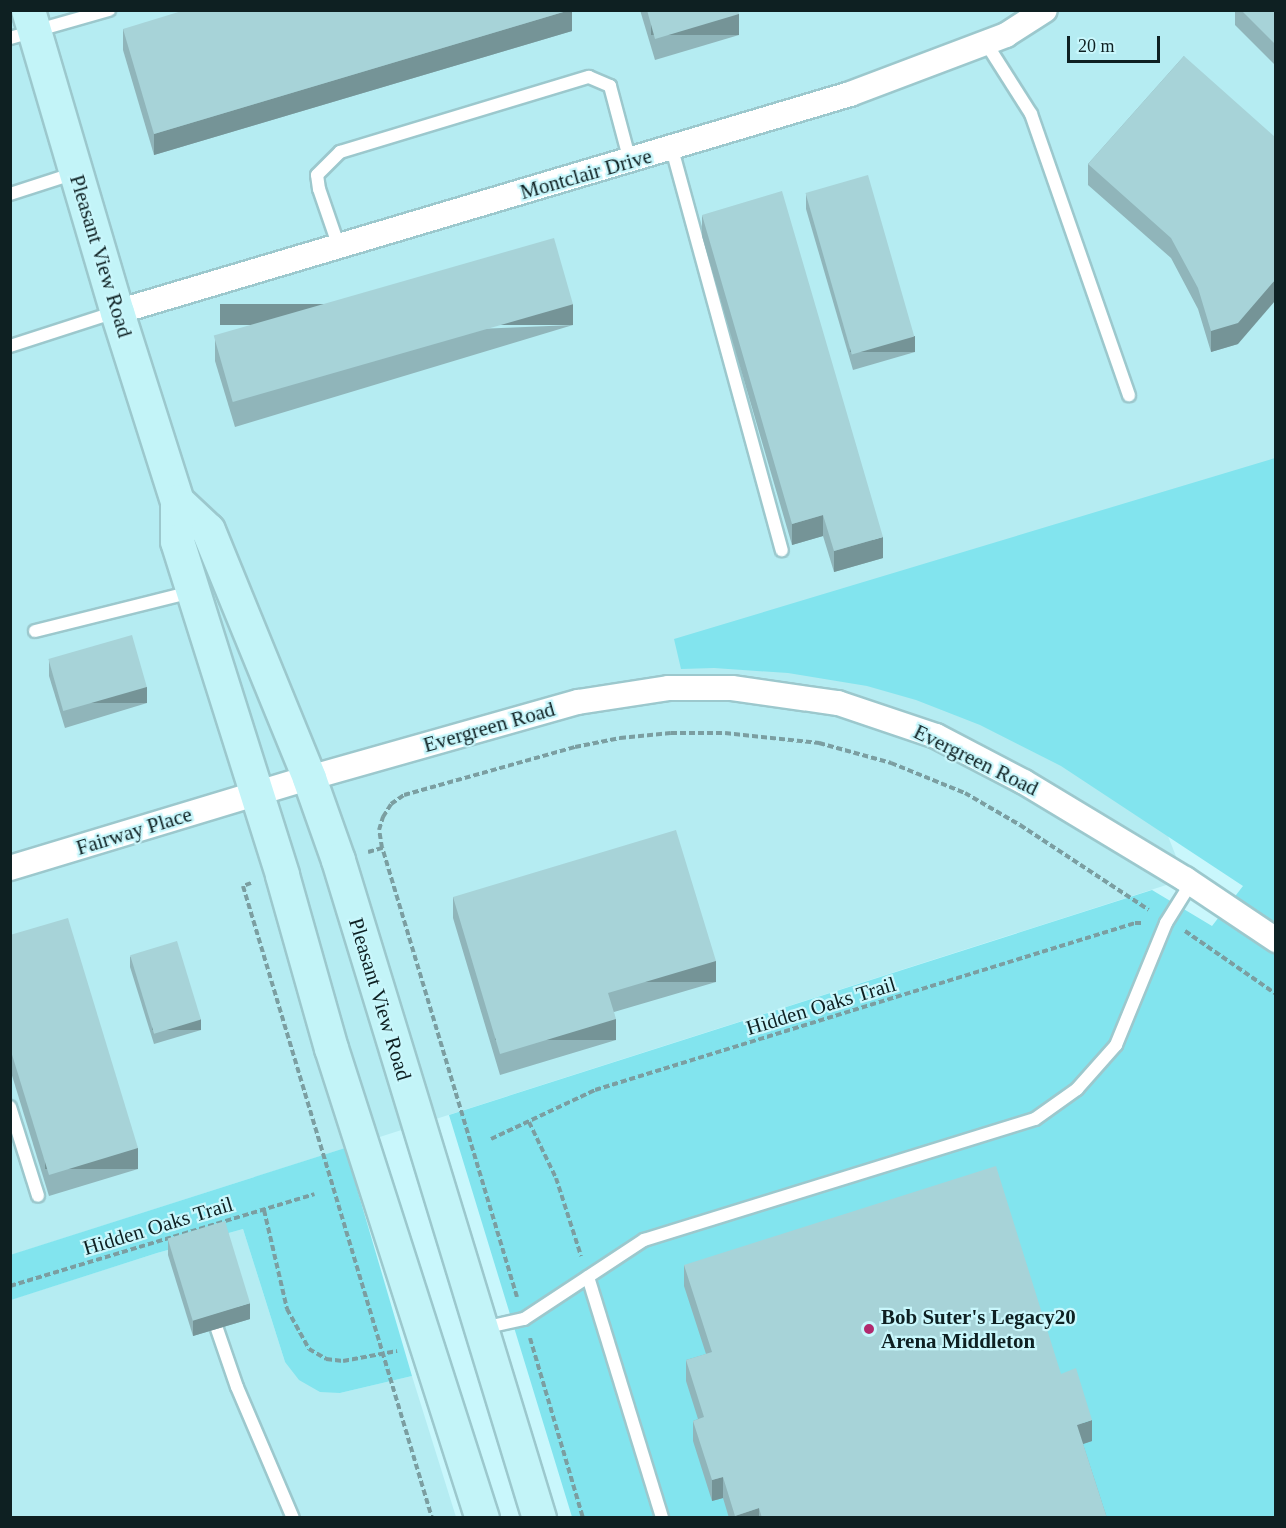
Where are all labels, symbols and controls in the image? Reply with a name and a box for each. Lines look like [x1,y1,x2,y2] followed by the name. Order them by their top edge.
[1070,24,1163,62] scale bar
[1078,36,1115,56] text: 20 m
[517,143,655,205] street label: Montclair Drive
[64,171,138,341] street label: Pleasant View Road
[420,696,558,758] street label: Evergreen Road
[910,719,1042,801] street label: Evergreen Road
[73,801,195,861] street label: Fairway Place
[343,914,417,1084] street label: Pleasant View Road
[743,971,899,1041] street label: Hidden Oaks Trail
[80,1191,236,1261] street label: Hidden Oaks Trail
[881,1304,1076,1354] place label: Bob Suter's Legacy20 Arena Middleton
[862,1322,876,1336] marker: Bob Suter's Legacy20 Arena Middleton

